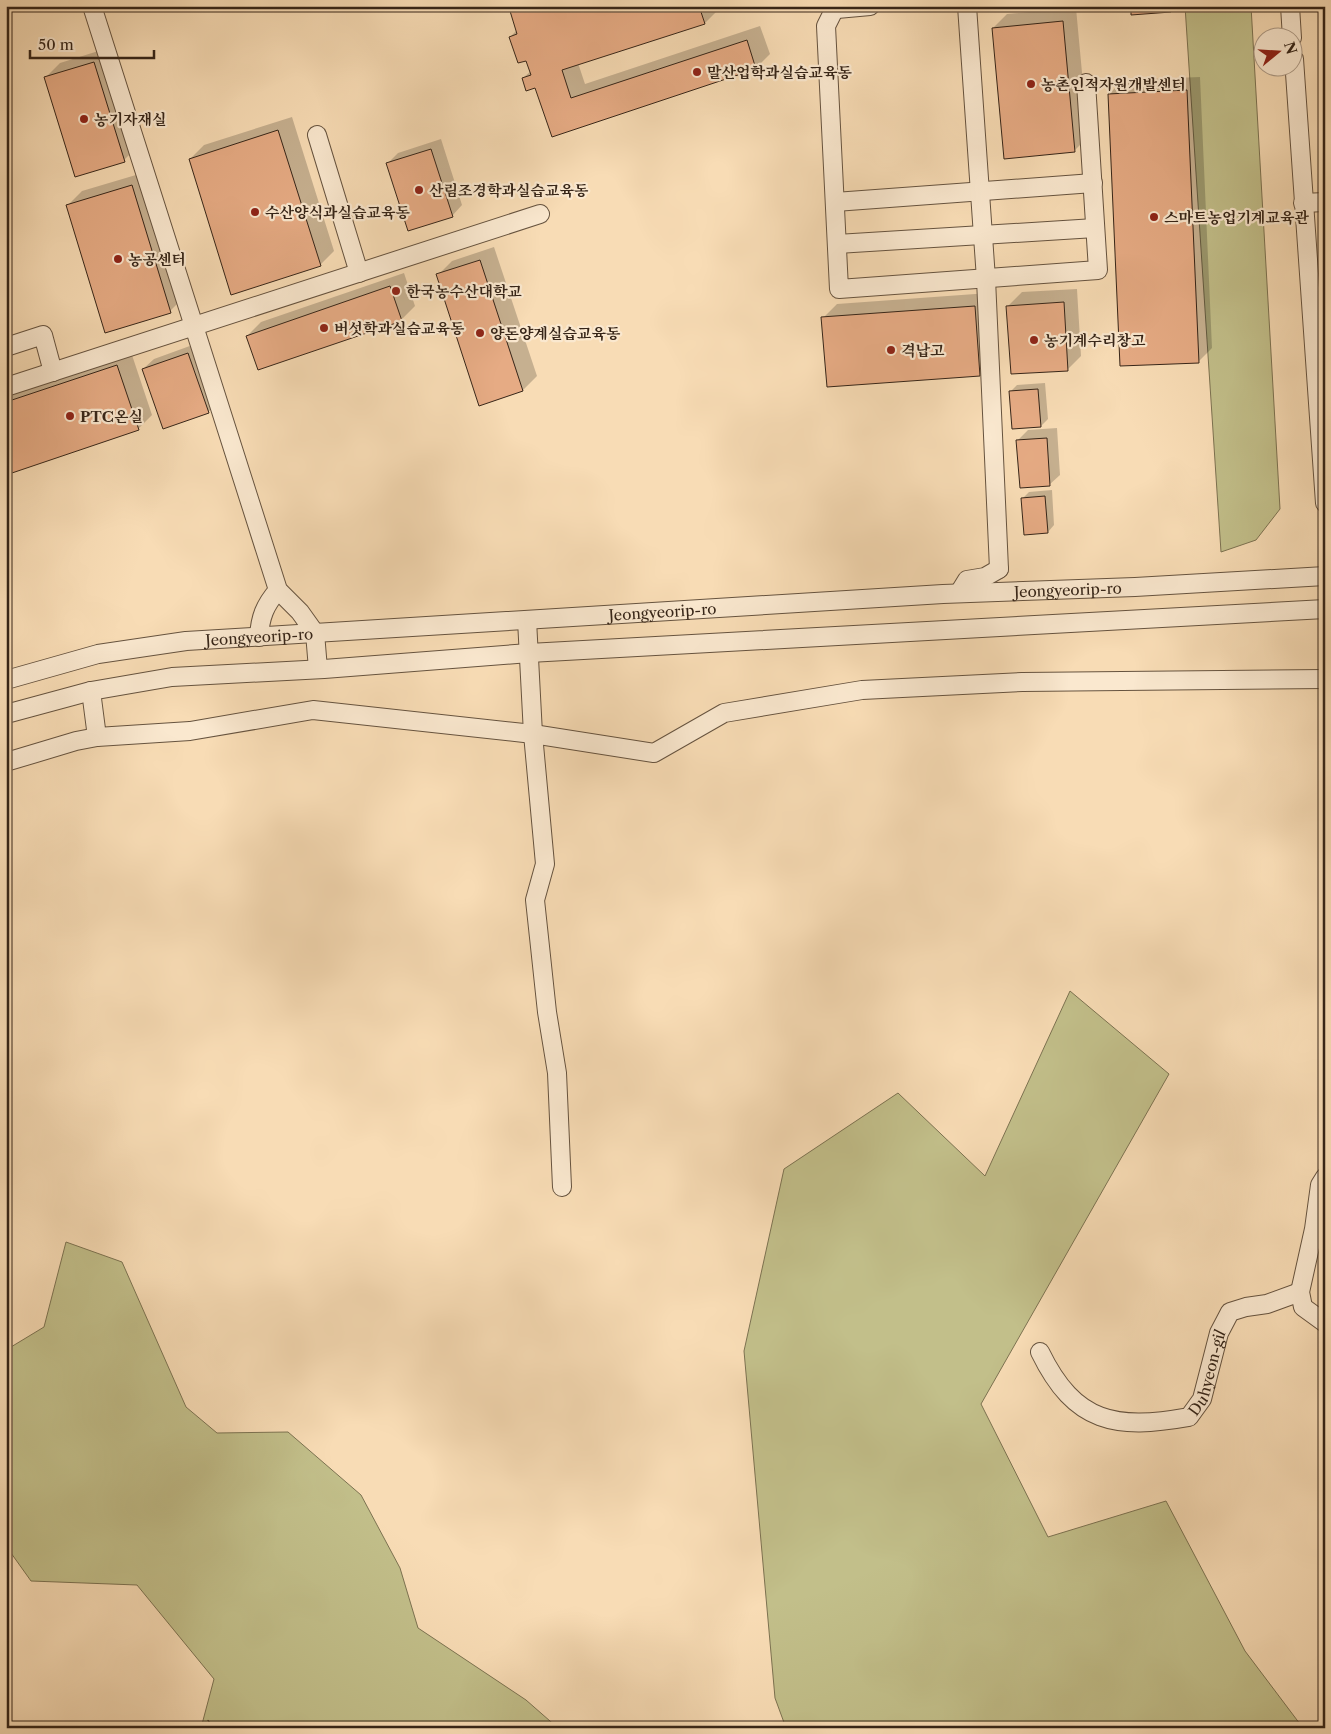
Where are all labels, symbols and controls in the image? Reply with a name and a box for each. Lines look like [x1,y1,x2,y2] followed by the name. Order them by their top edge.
[30,28,154,60] scale bar
[1254,28,1304,78] north arrow
[38,35,74,54] text: 50 m
[1280,39,1301,57] text: N
[707,63,852,82] place label: 말산업학과실습교육동
[691,66,703,78] marker: 말산업학과실습교육동
[1041,75,1186,94] place label: 농촌인적자원개발센터
[1025,78,1037,90] marker: 농촌인적자원개발센터
[94,110,166,129] place label: 농기자재실
[78,113,90,125] marker: 농기자재실
[429,181,589,200] place label: 산림조경학과실습교육동
[413,184,425,196] marker: 산림조경학과실습교육동
[265,203,410,222] place label: 수산양식과실습교육동
[249,206,261,218] marker: 수산양식과실습교육동
[1164,208,1309,227] place label: 스마트농업기계교육관
[1148,211,1160,223] marker: 스마트농업기계교육관
[128,250,186,269] place label: 농공센터
[112,253,124,265] marker: 농공센터
[406,282,522,301] place label: 한국농수산대학교
[390,285,402,297] marker: 한국농수산대학교
[334,319,465,338] place label: 버섯학과실습교육동
[318,322,330,334] marker: 버섯학과실습교육동
[490,324,621,343] place label: 양돈양계실습교육동
[474,327,486,339] marker: 양돈양계실습교육동
[1044,331,1146,350] place label: 농기계수리창고
[1028,334,1040,346] marker: 농기계수리창고
[901,341,945,360] place label: 격납고
[885,344,897,356] marker: 격납고
[80,407,143,426] place label: PTC온실
[64,410,76,422] marker: PTC온실
[1012,578,1122,601] street label: Jeongyeorip-ro
[606,599,717,624] street label: Jeongyeorip-ro
[203,624,314,649] street label: Jeongyeorip-ro
[1184,1325,1229,1419] street label: Duhyeon-gil

